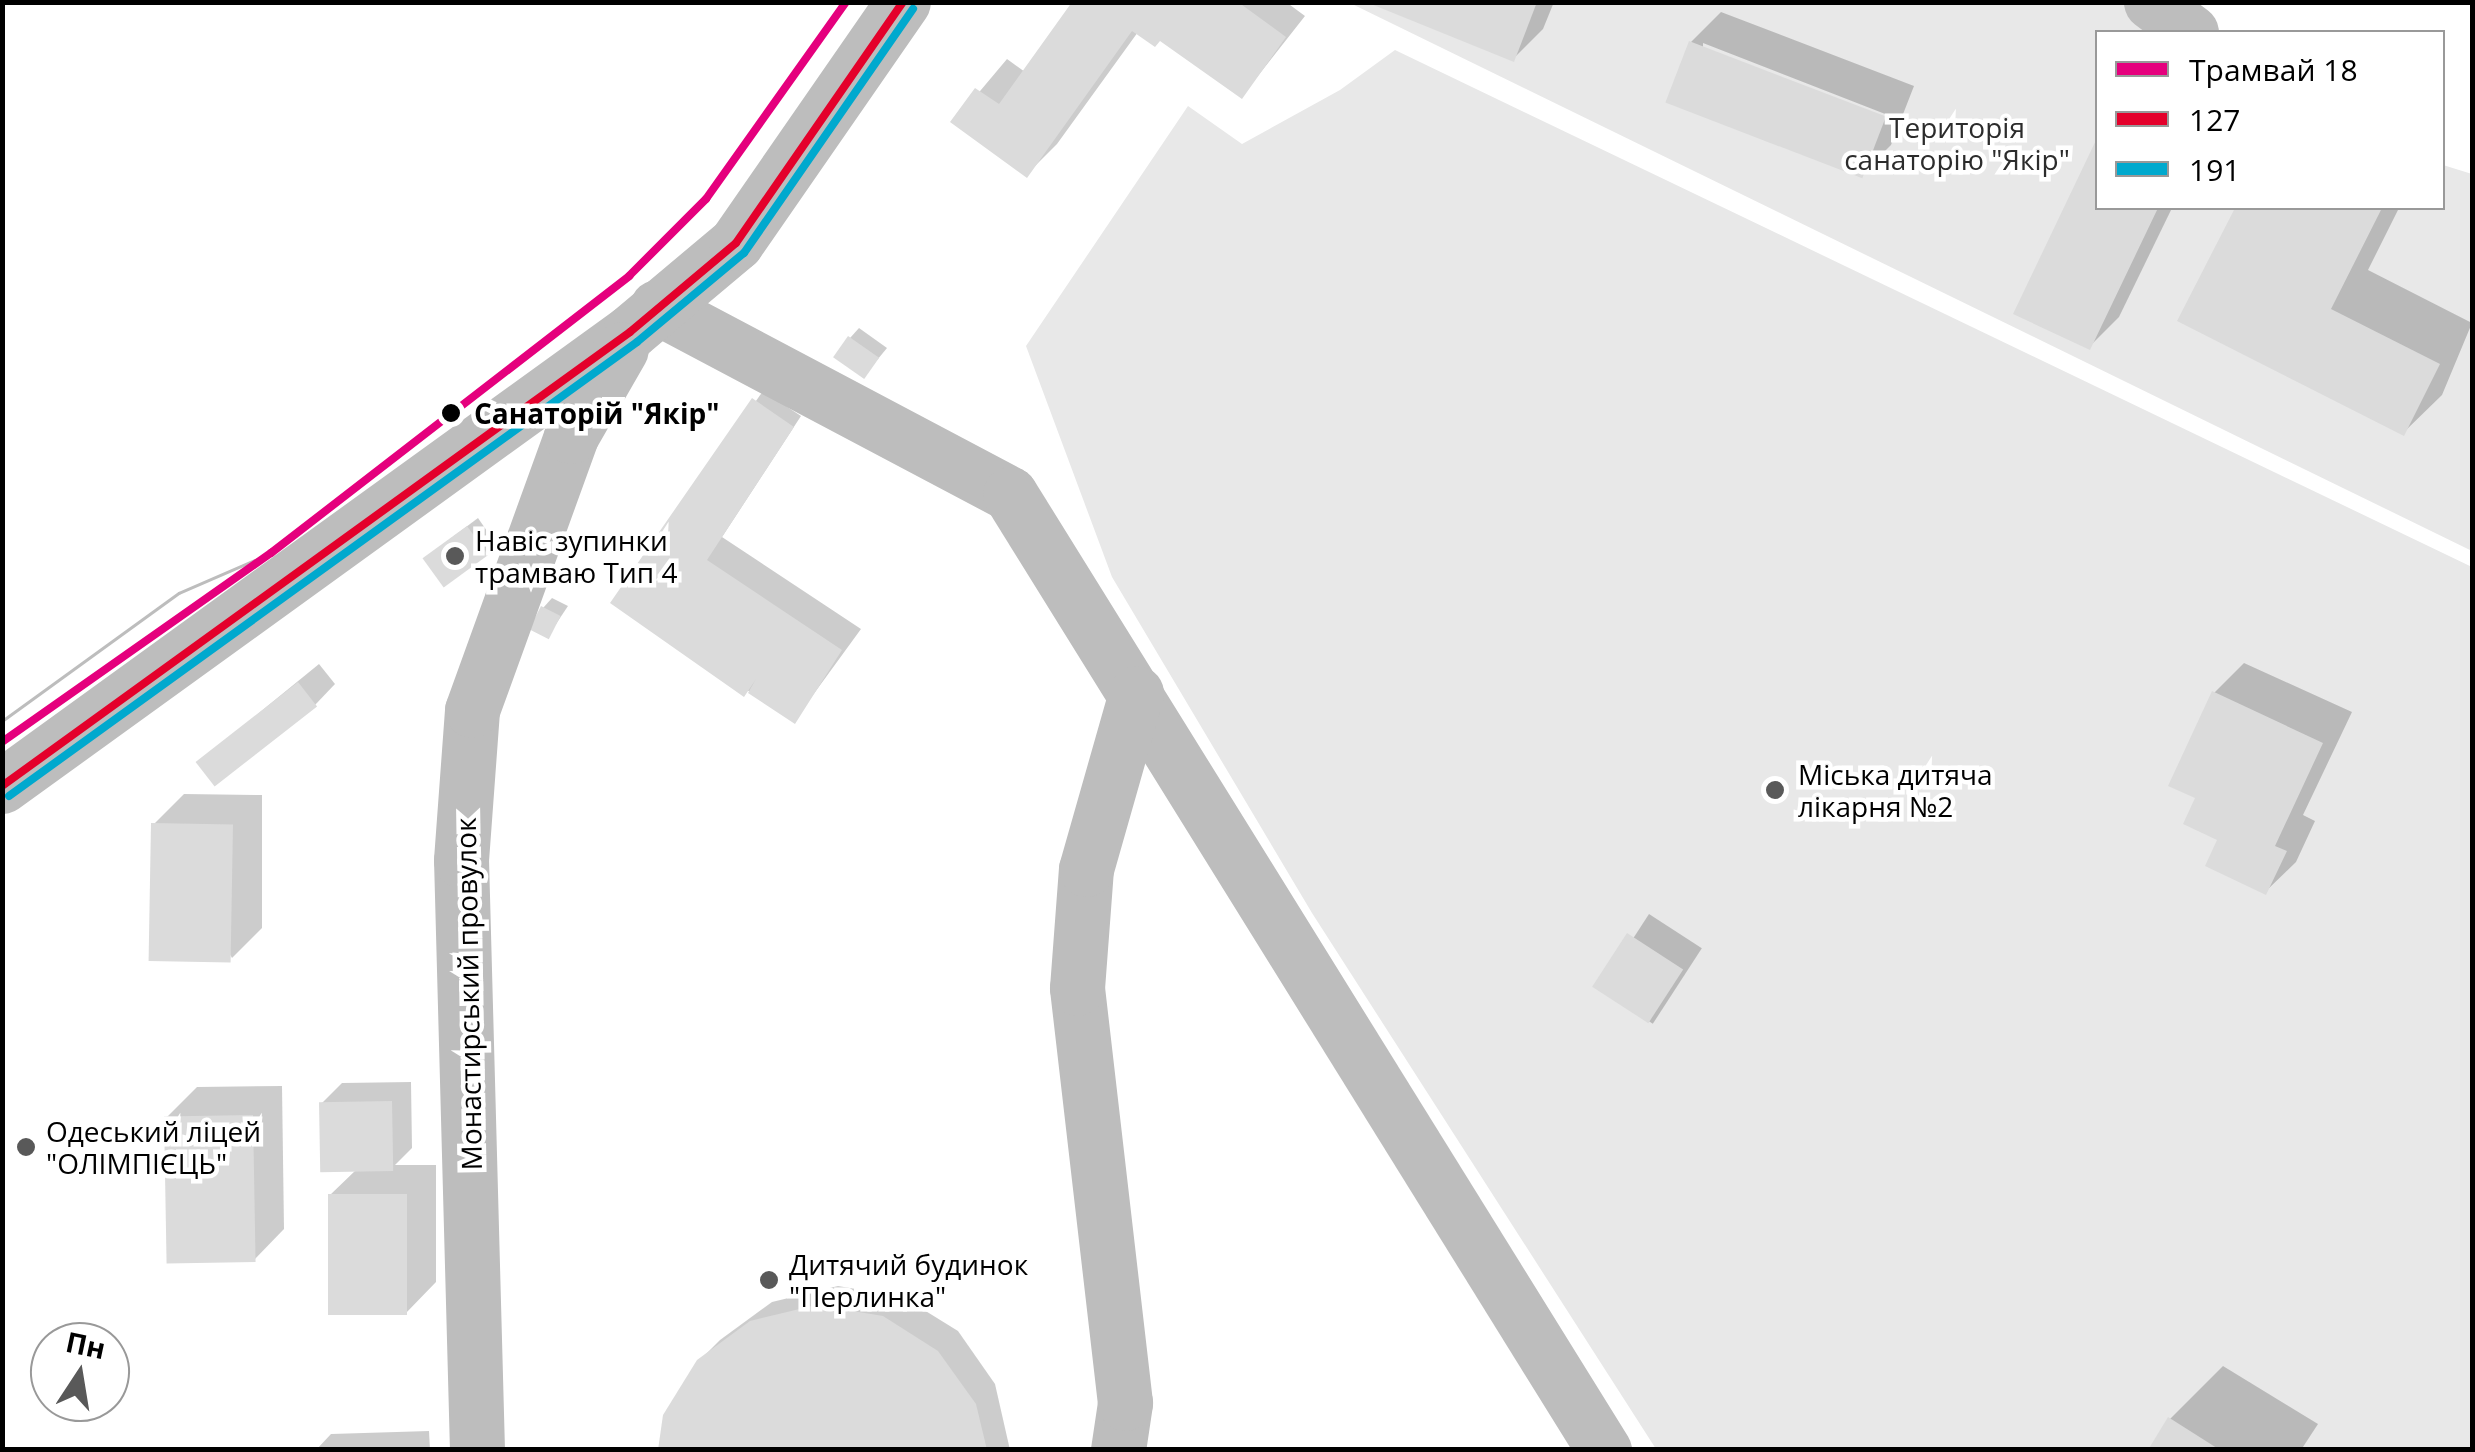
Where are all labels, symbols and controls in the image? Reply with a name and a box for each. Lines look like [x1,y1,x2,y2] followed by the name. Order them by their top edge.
[2095,30,2445,210] legend
[2189,49,2358,90] text: Трамвай 18
[2189,99,2240,140] text: 127
[1844,110,2070,176] park label: Територія санаторію "Якір"
[2189,149,2240,190] text: 191
[474,396,719,430] place label: Санаторій "Якір"
[438,400,464,426] marker: Санаторій "Якір"
[475,523,677,589] place label: Навіс зупинки трамваю Тип 4
[444,545,466,567] marker: Навіс зупинки трамваю Тип 4
[1798,757,1993,823] place label: Міська дитяча лікарня №2
[1762,777,1788,803] marker: Міська дитяча лікарня №2
[448,817,488,1171] street label: Монастирський провулок
[46,1114,261,1180] place label: Одеський ліцей "ОЛІМПІЄЦЬ"
[15,1136,37,1158] marker: Одеський ліцей "ОЛІМПІЄЦЬ"
[789,1247,1028,1313] place label: Дитячий будинок "Перлинка"
[758,1269,780,1291] marker: Дитячий будинок "Перлинка"
[30,1322,130,1422] north arrow
[63,1322,109,1367] text: Пн

